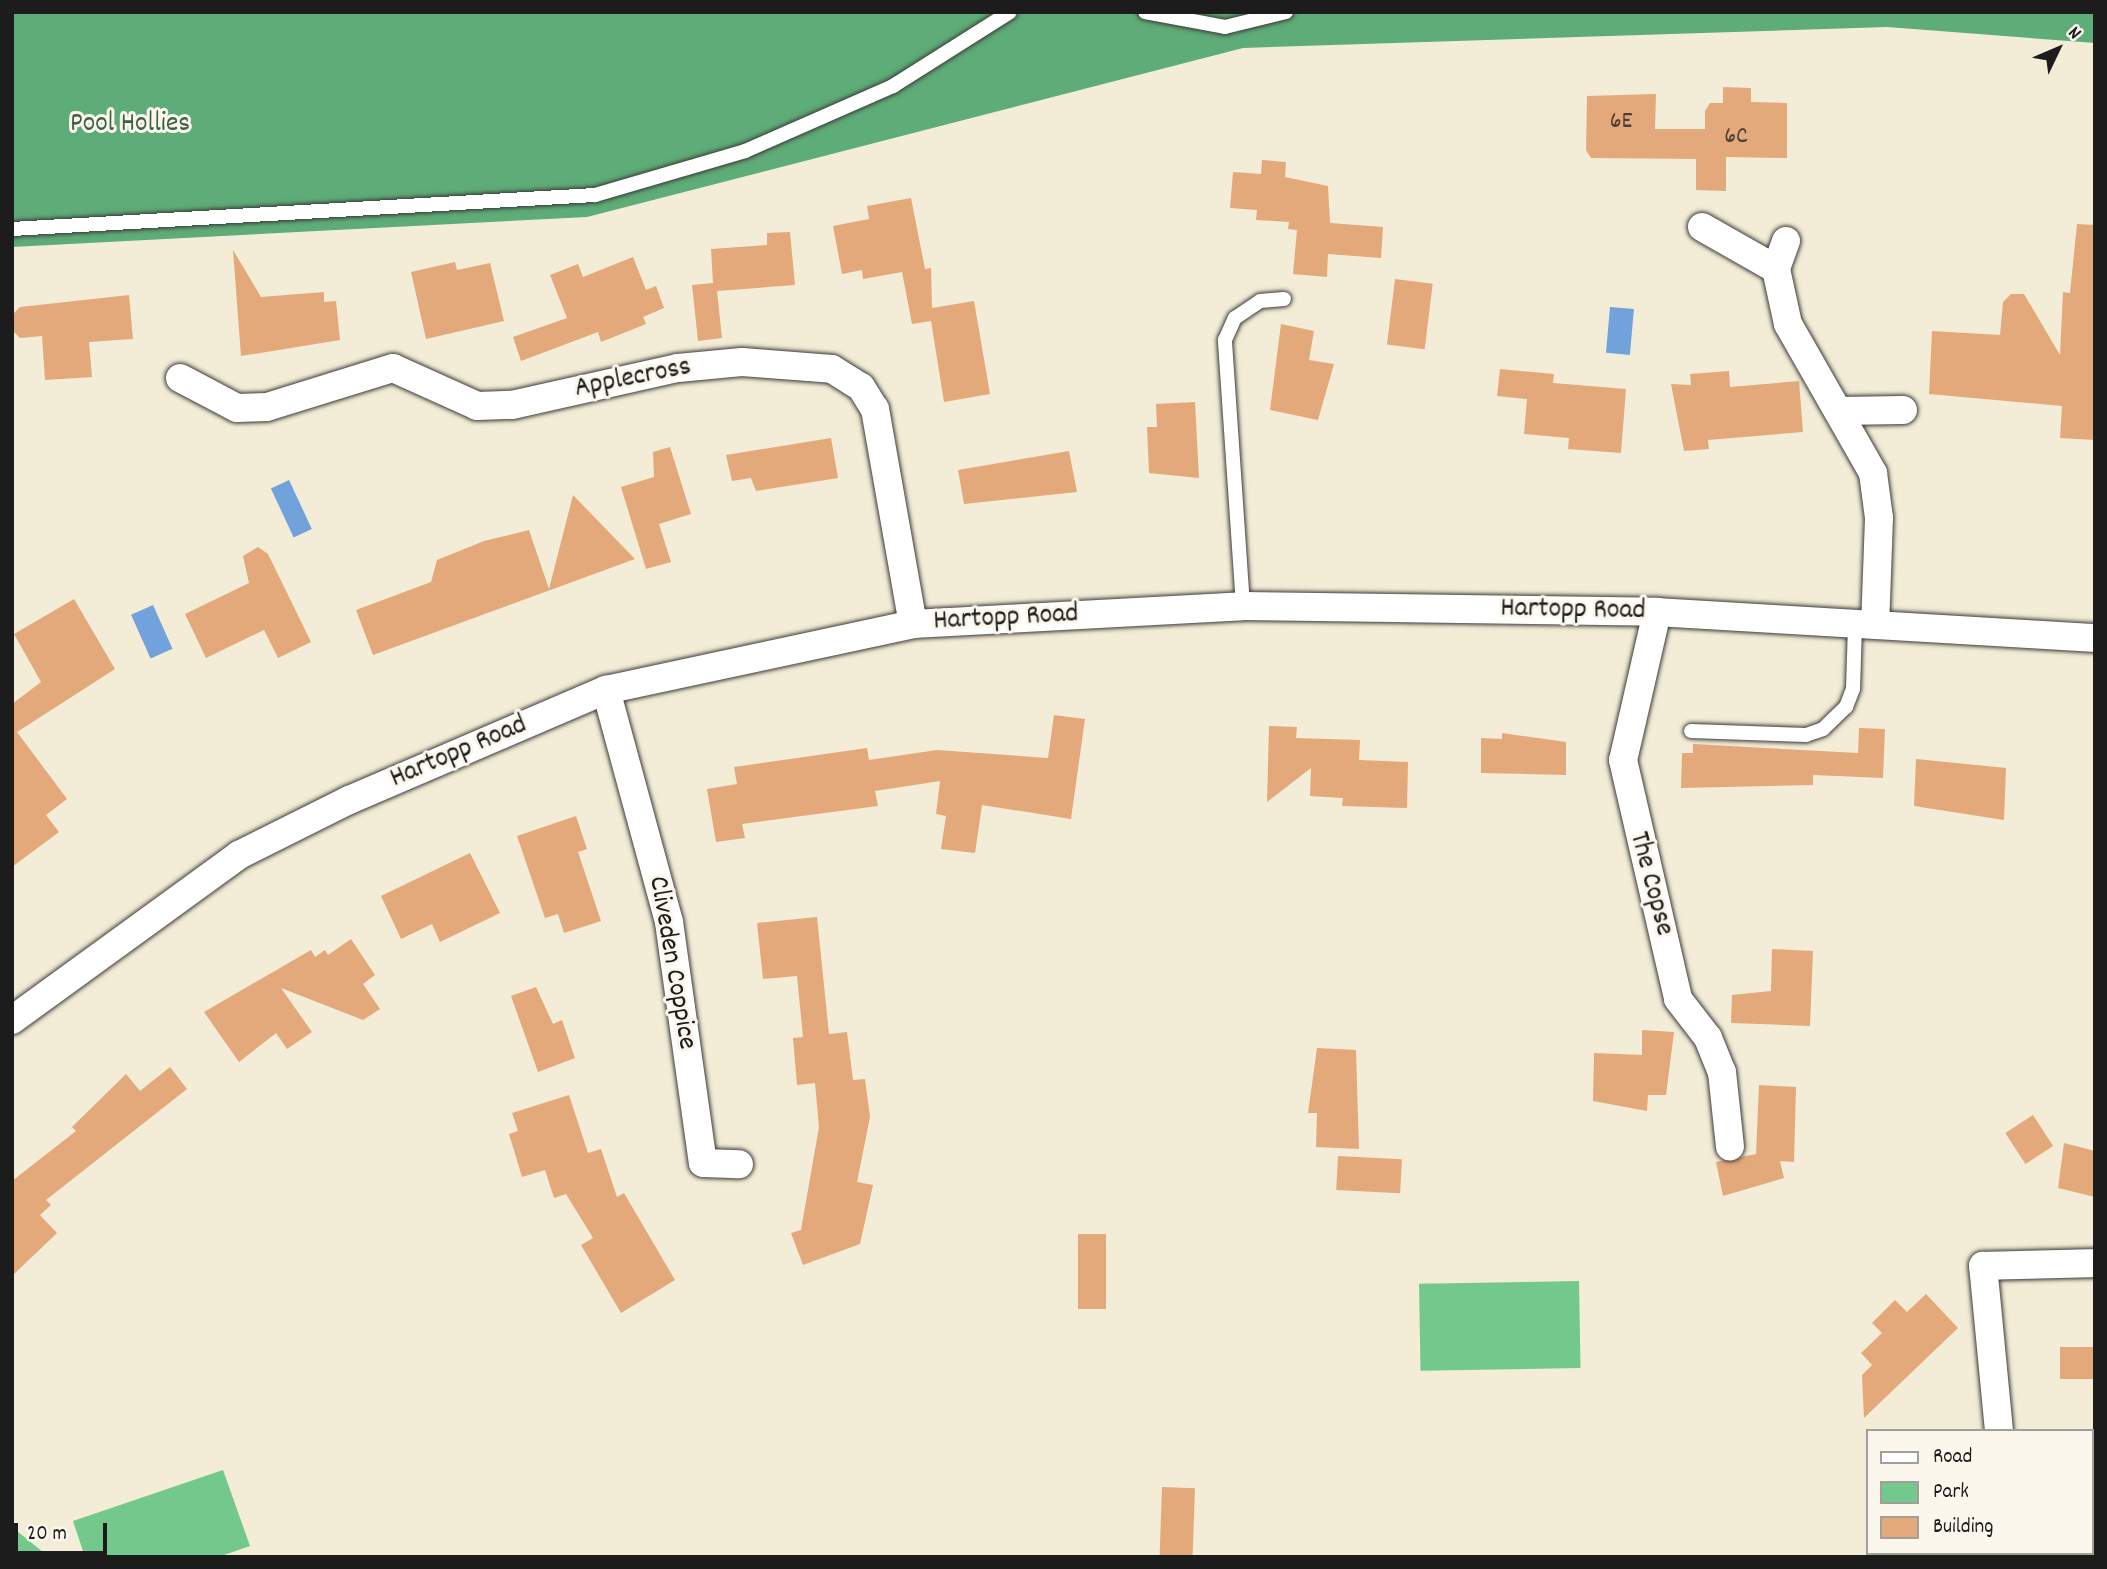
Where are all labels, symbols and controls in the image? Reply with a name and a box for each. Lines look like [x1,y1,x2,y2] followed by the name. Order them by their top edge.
[2023,14,2093,84] north arrow
[2060,21,2086,47] text: N
[70,108,190,142] park label: Pool Hollies
[1610,109,1632,137] house number: 6E
[1724,124,1748,152] house number: 6C
[572,351,694,407] street label: Applecross
[1500,593,1646,629] street label: Hartopp Road
[933,598,1079,640] street label: Hartopp Road
[386,709,532,797] street label: Hartopp Road
[1620,828,1680,940] street label: The Copse
[639,874,703,1052] street label: Cliveden Coppice
[1866,1429,2093,1555] legend
[1933,1443,1972,1473] text: Road
[1933,1478,1969,1508] text: Park
[18,1510,110,1554] scale bar
[1933,1513,1993,1543] text: Building
[27,1520,67,1550] text: 20 m

